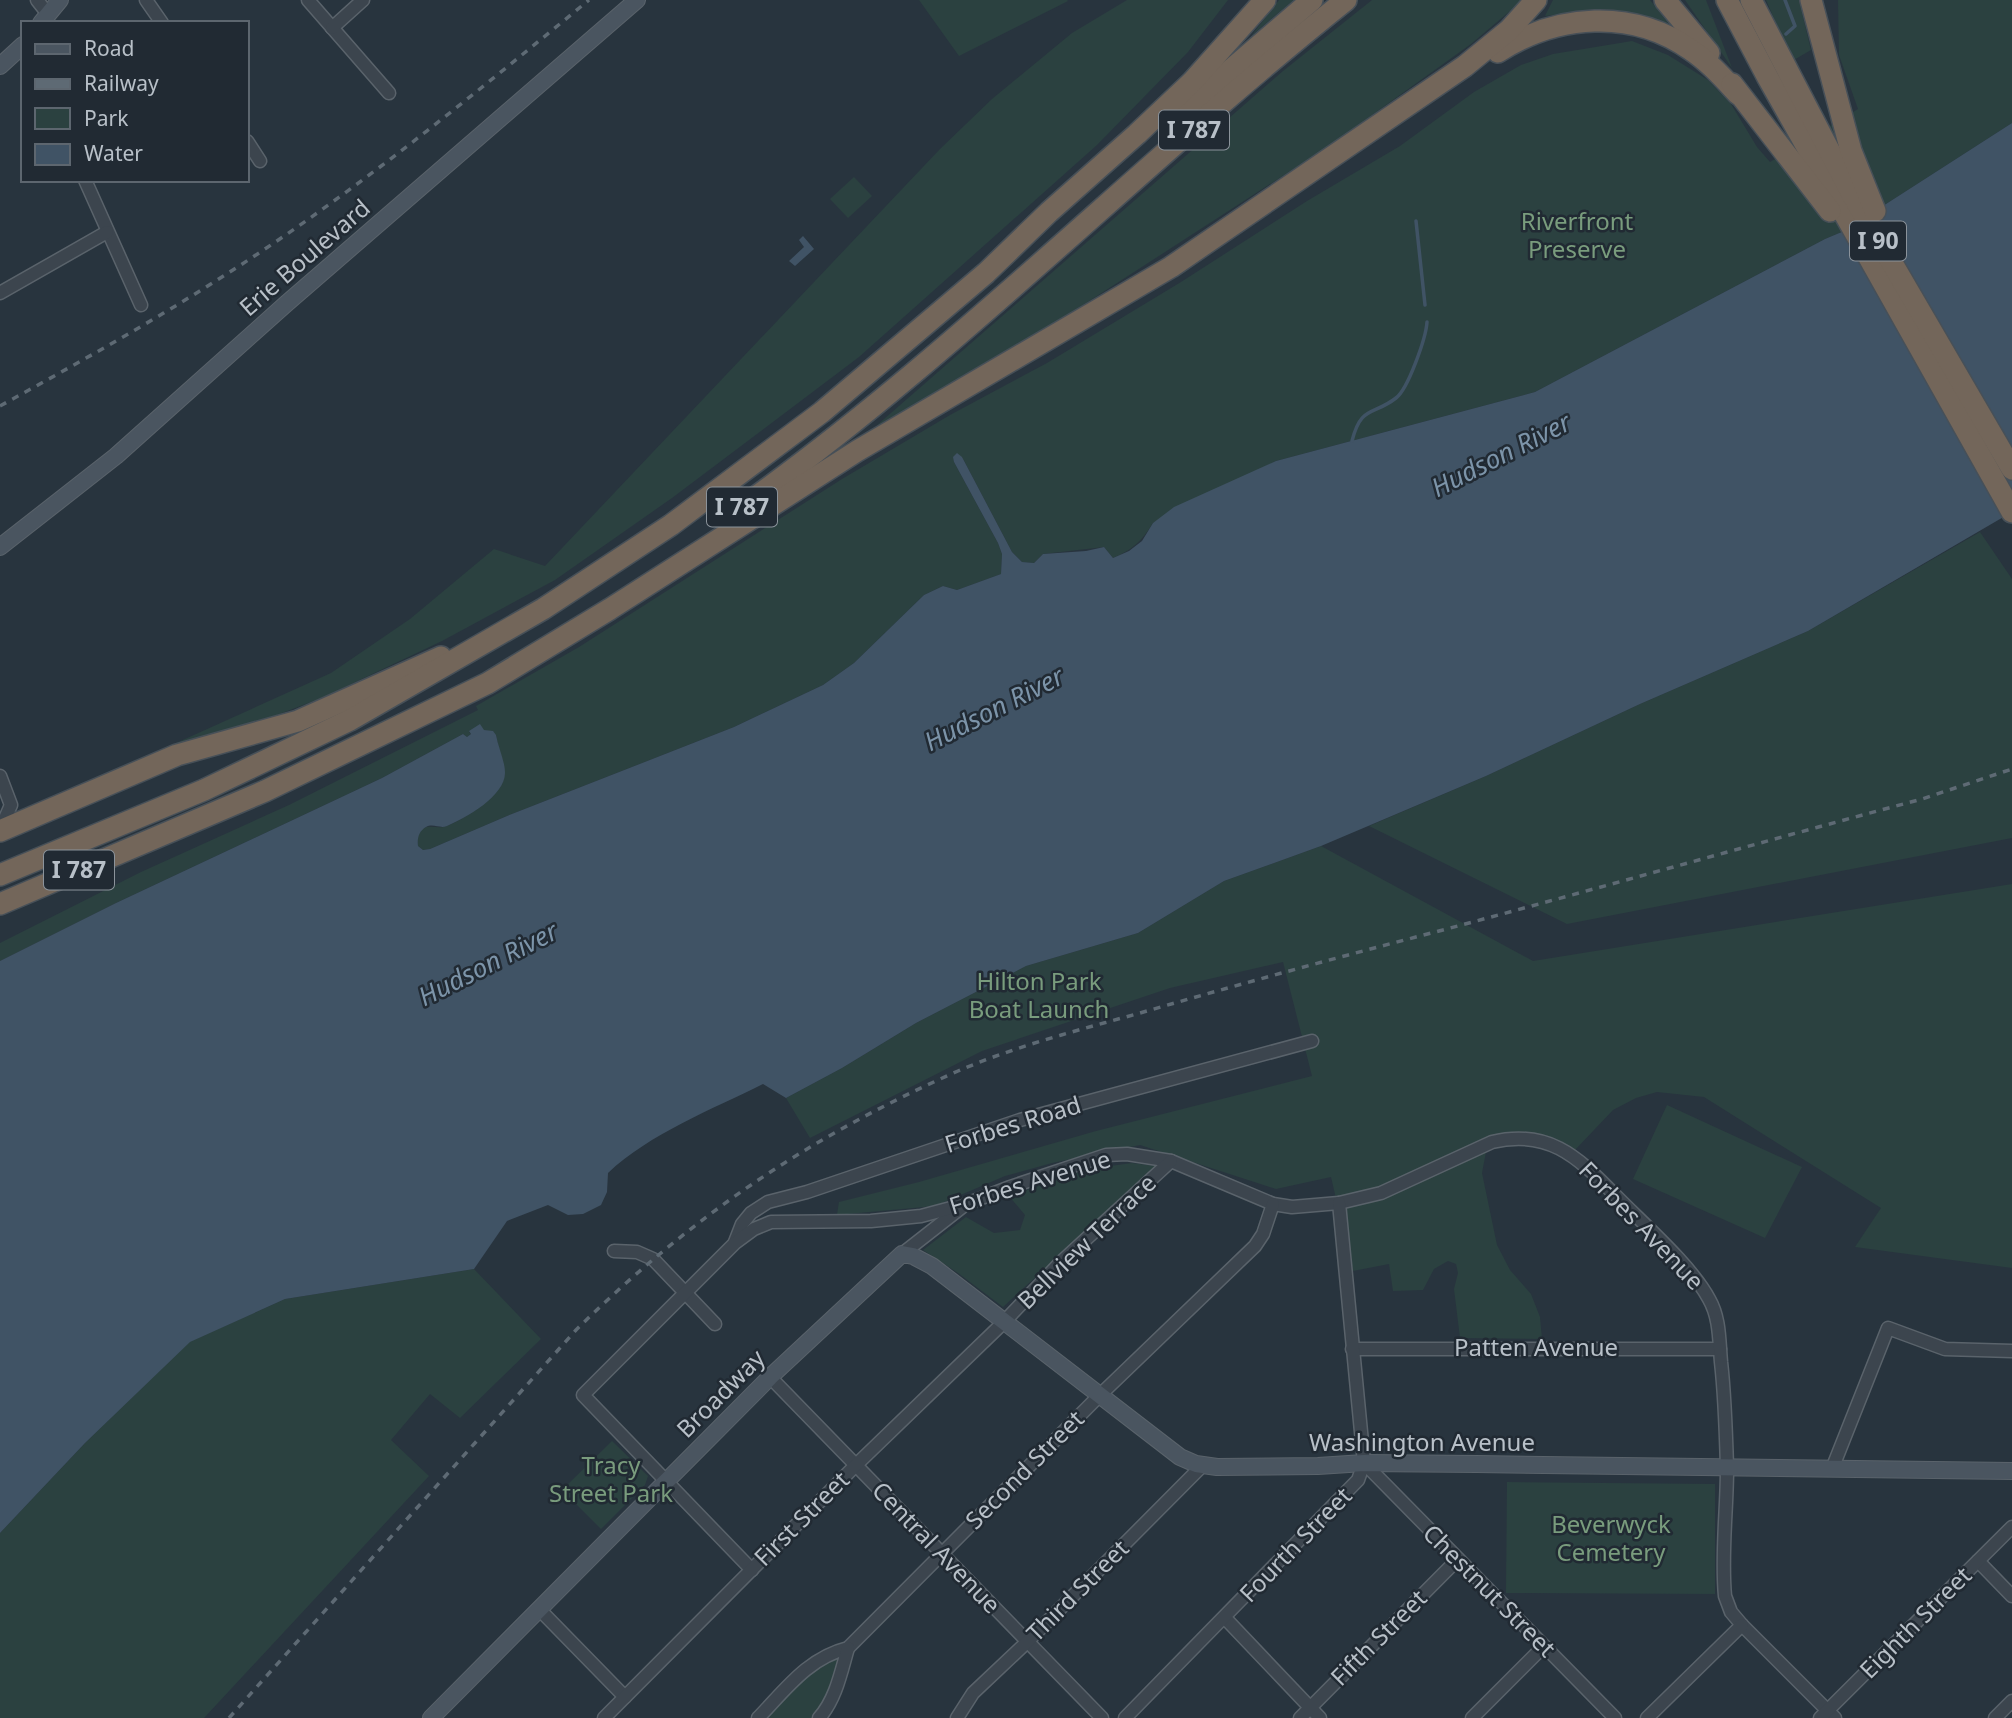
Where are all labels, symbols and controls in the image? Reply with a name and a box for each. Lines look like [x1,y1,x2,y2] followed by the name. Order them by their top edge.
[21,21,248,182] legend
[84,34,134,62] text: Road
[84,69,159,97] text: Railway
[84,104,129,132] text: Park
[1159,111,1229,150] road number: I 787
[84,139,143,167] text: Water
[232,191,376,323] street label: Erie Boulevard
[1521,204,1634,265] park label: Riverfront Preserve
[1850,222,1906,260] road number: I 90
[1424,403,1578,505] water label: Hudson River
[707,488,777,526] road number: I 787
[917,657,1071,759] water label: Hudson River
[44,850,114,890] road number: I 787
[411,912,565,1014] water label: Hudson River
[969,964,1109,1025] park label: Hilton Park Boat Launch
[941,1087,1085,1160] street label: Forbes Road
[945,1141,1114,1222] street label: Forbes Avenue
[1572,1153,1712,1297] street label: Forbes Avenue
[1009,1166,1163,1316] street label: Bellview Terrace
[1454,1330,1618,1363] street label: Patten Avenue
[669,1341,772,1444] street label: Broadway
[957,1402,1091,1536] street label: Second Street
[1309,1425,1535,1458] street label: Washington Avenue
[549,1448,673,1509] park label: Tracy Street Park
[746,1463,856,1573] street label: First Street
[866,1474,1009,1620] street label: Central Avenue
[1231,1479,1359,1609] street label: Fourth Street
[1551,1507,1671,1568] park label: Beverwyck Cemetery
[1416,1516,1564,1664] street label: Chestnut Street
[1019,1531,1135,1648] street label: Third Street
[1852,1558,1978,1685] street label: Eighth Street
[1323,1581,1434,1692] street label: Fifth Street

